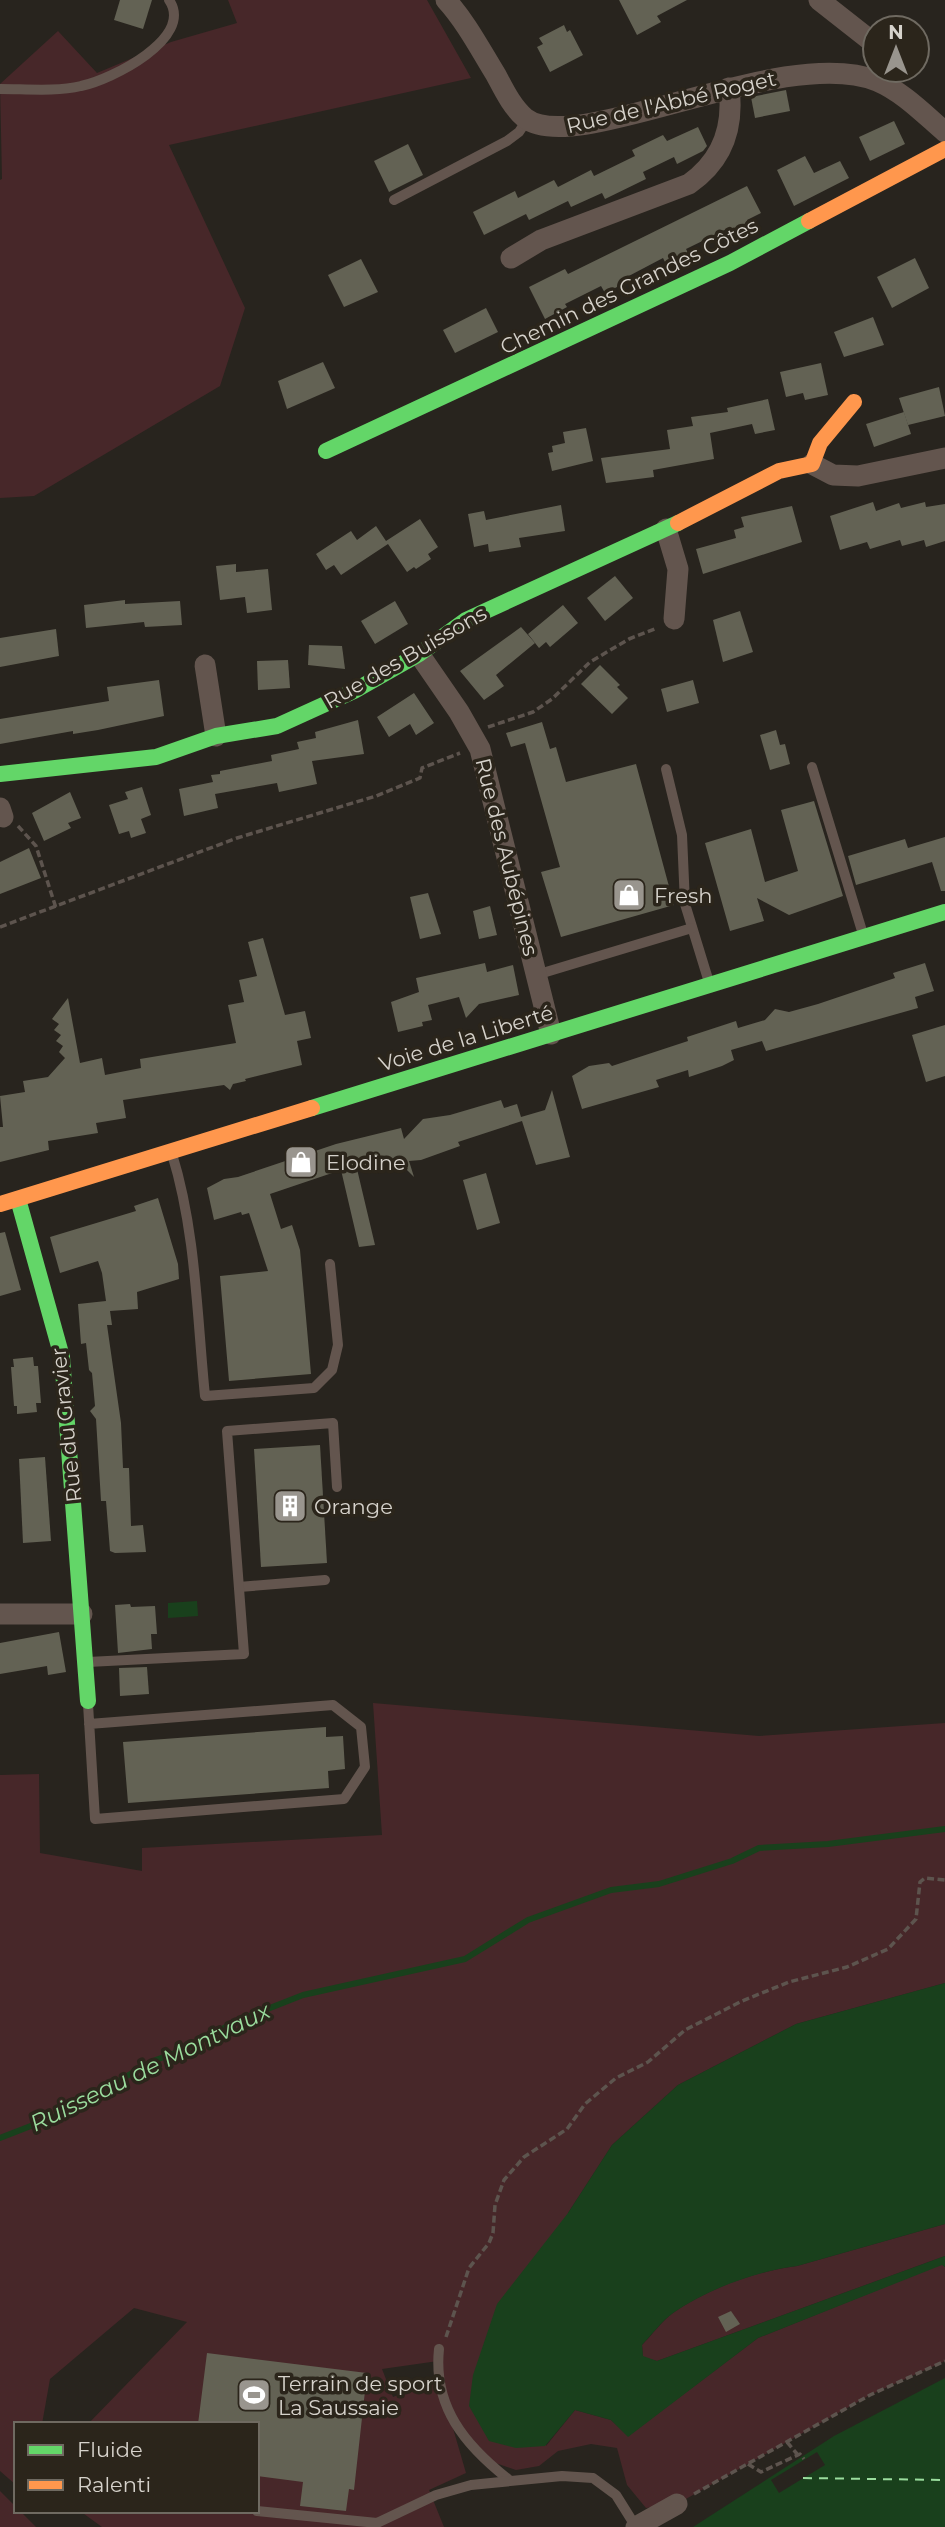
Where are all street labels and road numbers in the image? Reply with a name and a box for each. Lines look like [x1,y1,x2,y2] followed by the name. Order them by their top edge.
[564,66,778,138] street label: Rue de l'Abbé Roget
[496,213,762,359] street label: Chemin des Grandes Côtes
[319,600,491,714] street label: Rue des Buissons
[470,755,544,959] street label: Rue des Aubépines
[376,1000,556,1076] street label: Voie de la Liberté
[45,1346,87,1504] street label: Rue du Gravier

